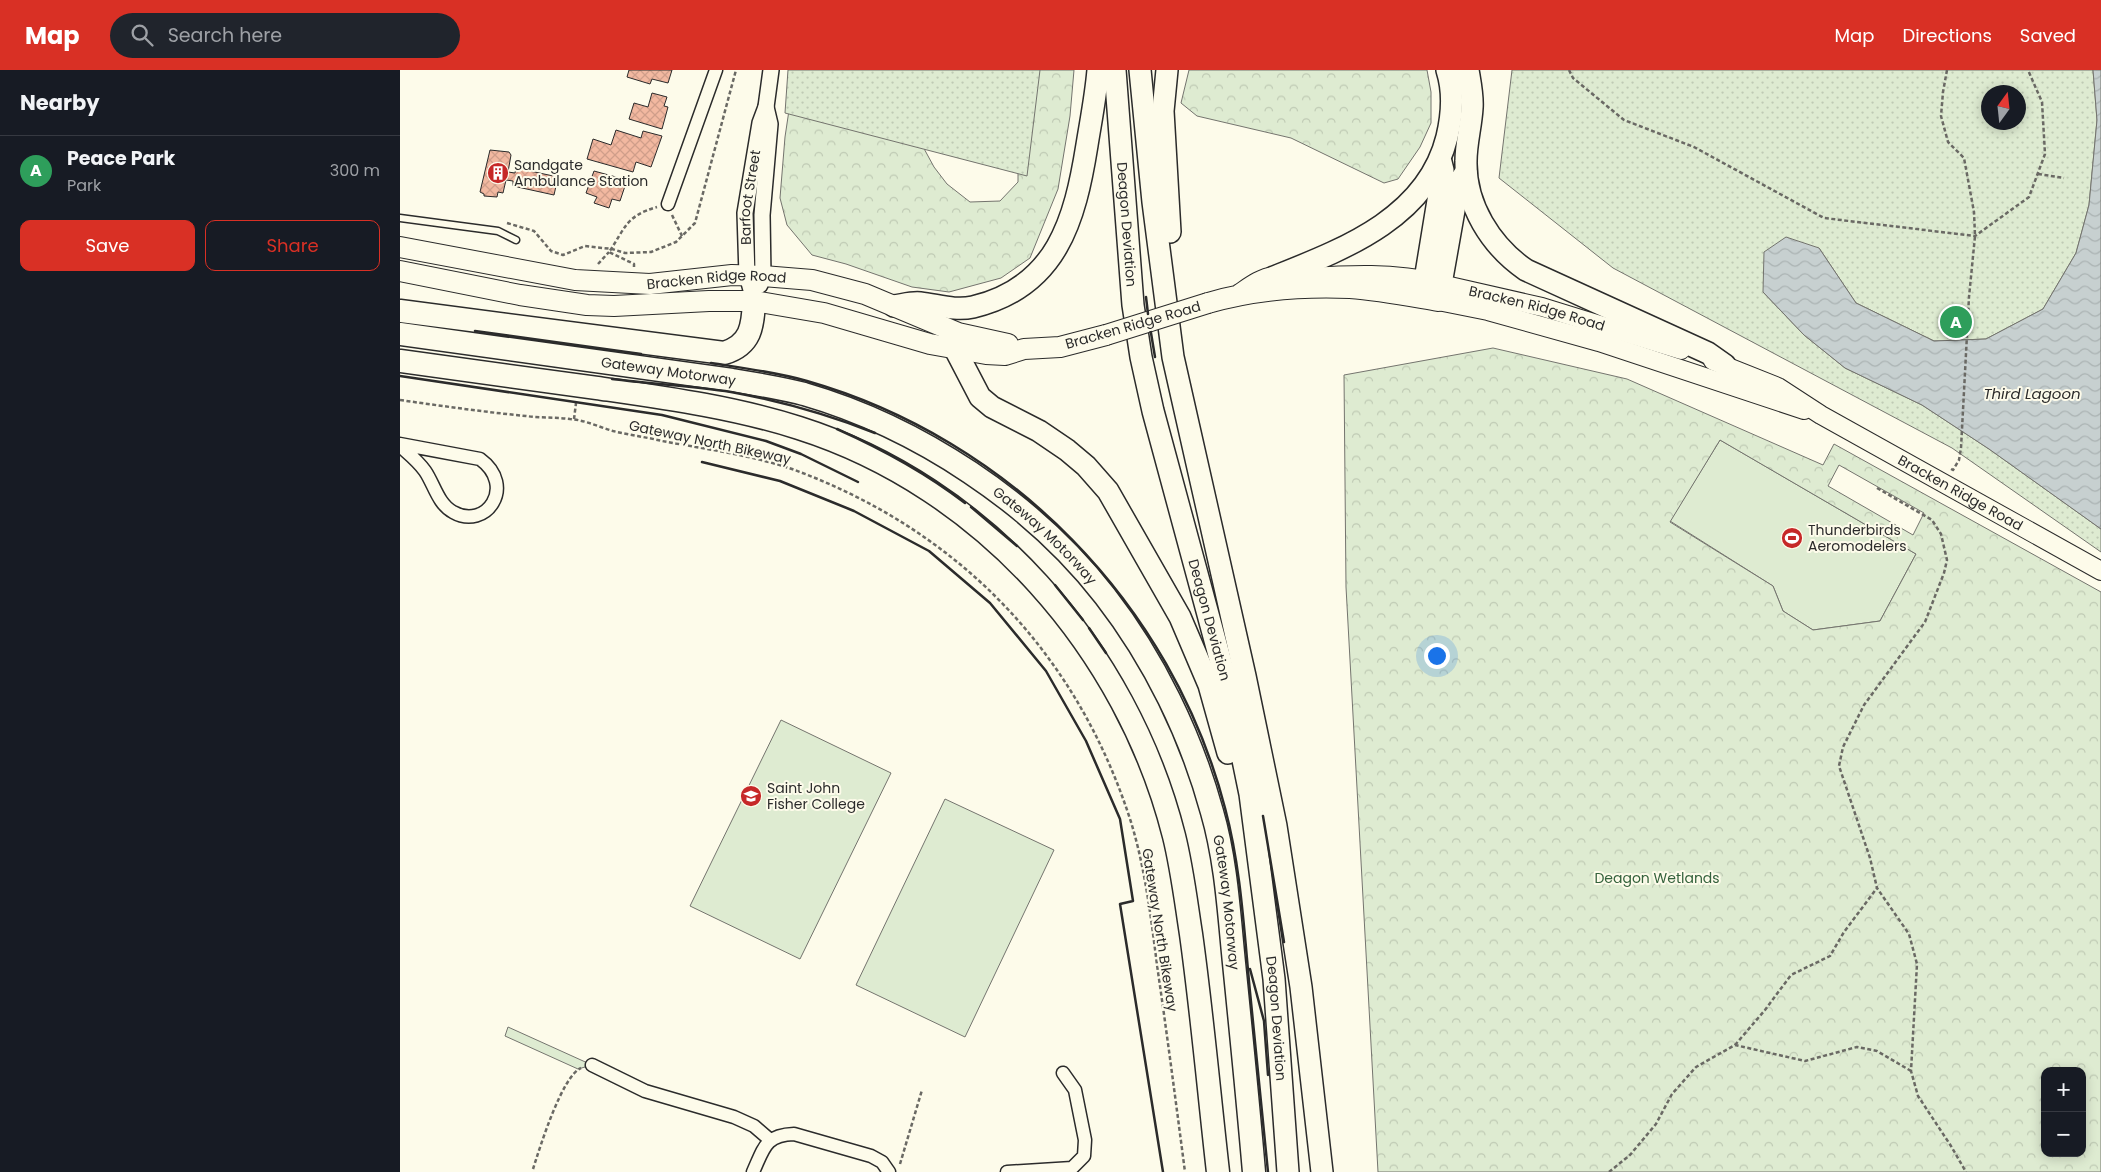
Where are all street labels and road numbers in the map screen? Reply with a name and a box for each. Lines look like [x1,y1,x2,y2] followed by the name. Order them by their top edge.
[734,148,765,245] street label: Barfoot Street
[1112,161,1142,288] street label: Deagon Deviation
[646,265,787,294] street label: Bracken Ridge Road
[1467,281,1608,336] street label: Bracken Ridge Road
[1063,296,1203,354] street label: Bracken Ridge Road
[600,352,737,390] street label: Gateway Motorway
[627,415,793,469] street label: Gateway North Bikeway
[1894,450,2027,536] street label: Bracken Ridge Road
[989,482,1102,589] street label: Gateway Motorway
[1184,557,1235,683] street label: Deagon Deviation
[1208,833,1245,971] street label: Gateway Motorway
[1137,847,1183,1013] street label: Gateway North Bikeway
[1261,955,1291,1082] street label: Deagon Deviation

